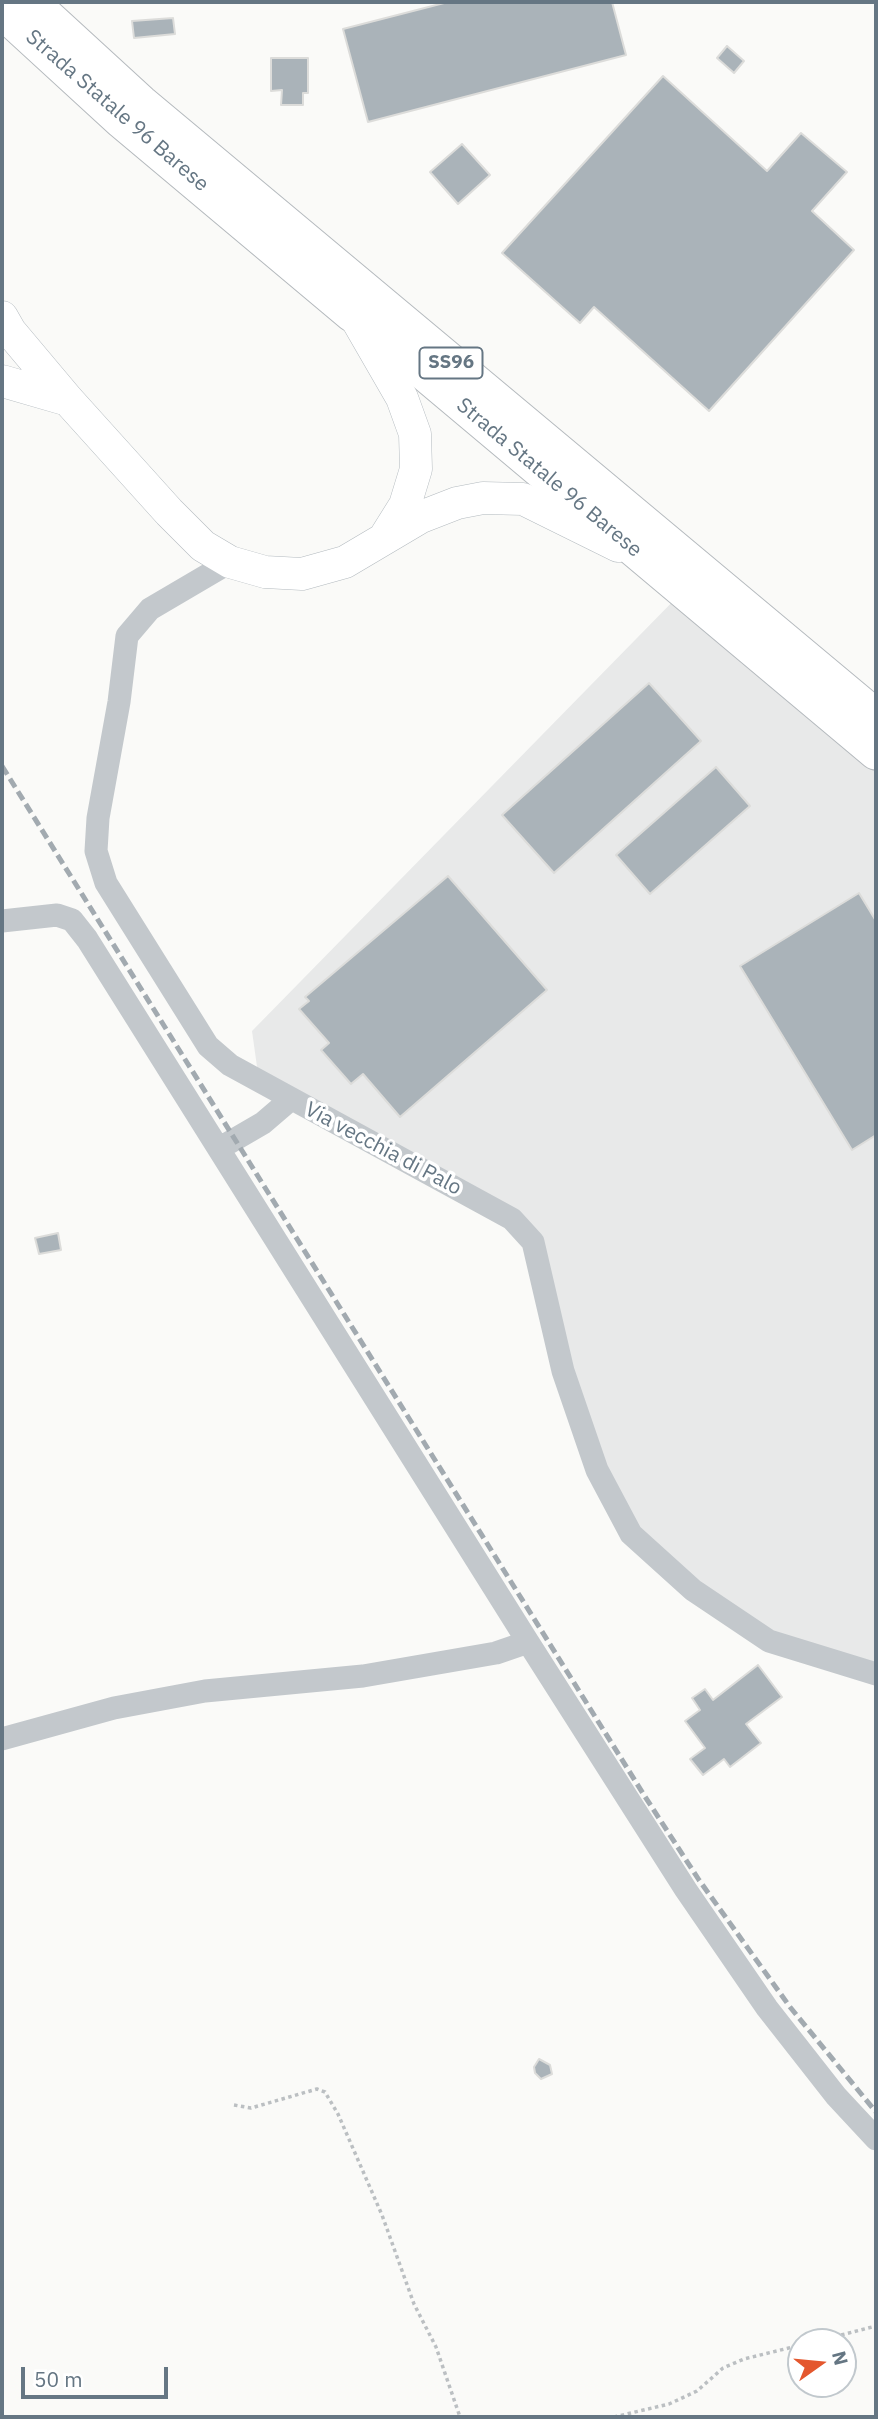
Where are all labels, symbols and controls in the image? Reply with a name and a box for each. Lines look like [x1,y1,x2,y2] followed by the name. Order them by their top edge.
[20,25,214,197] street label: Strada Statale 96 Barese
[420,348,482,378] road number: SS96
[451,393,647,563] street label: Strada Statale 96 Barese
[300,1097,466,1201] street label: Via vecchia di Palo
[787,2328,857,2398] north arrow
[827,2348,854,2368] text: N
[24,2352,172,2396] scale bar
[34,2365,83,2393] text: 50 m

